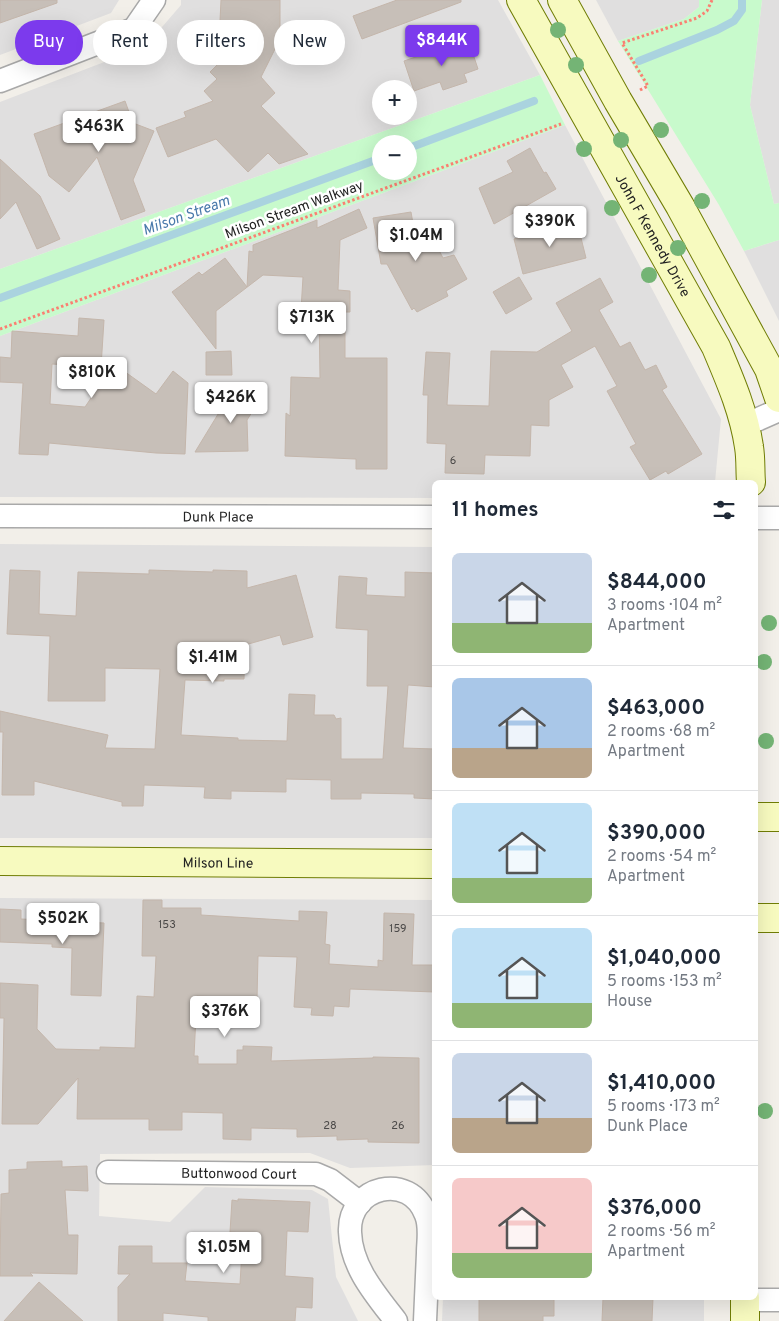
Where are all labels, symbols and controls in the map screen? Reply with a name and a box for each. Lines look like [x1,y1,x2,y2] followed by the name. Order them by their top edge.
[15,20,83,65] chip: Buy
[93,20,167,65] chip: Rent
[177,20,264,65] chip: Filters
[274,20,345,65] chip: New
[407,24,477,67] pin: $844K
[416,31,468,51] text: $844K
[372,80,417,180] map controls
[372,80,417,125] button: +
[64,110,134,153] pin: $463K
[74,117,124,137] text: $463K
[372,135,417,180] button: −
[611,172,693,301] street label: John F Kennedy Drive
[223,177,366,243] street label: Milson Stream Walkway
[140,192,233,241] water label: Milson Stream
[515,206,585,248] pin: $390K
[525,212,575,232] text: $390K
[375,220,457,262] pin: $1.04M
[389,226,443,246] text: $1.04M
[277,302,347,344] pin: $713K
[289,308,335,328] text: $713K
[57,356,127,399] pin: $810K
[68,363,116,383] text: $810K
[196,382,266,424] pin: $426K
[206,388,256,408] text: $426K
[450,454,456,468] house number: 6
[710,496,738,524] icon: filters
[452,497,539,524] text: 11 homes
[183,509,253,527] street label: Dunk Place
[607,569,707,596] text: $844,000
[492,573,552,633] icon: home
[607,596,722,616] text: 3 rooms · 104 m²
[607,616,685,636] text: Apartment
[172,642,254,684] pin: $1.41M
[188,648,238,668] text: $1.41M
[607,695,705,722] text: $463,000
[492,698,552,758] icon: home
[607,722,715,742] text: 2 rooms · 68 m²
[607,742,685,762] text: Apartment
[607,820,706,847] text: $390,000
[492,823,552,883] icon: home
[607,847,716,867] text: 2 rooms · 54 m²
[182,855,253,873] street label: Milson Line
[607,867,685,887] text: Apartment
[28,902,98,945] pin: $502K
[37,909,89,929] text: $502K
[158,918,176,932] house number: 153
[389,922,407,936] house number: 159
[607,945,721,972] text: $1,040,000
[492,948,552,1008] icon: home
[607,972,722,992] text: 5 rooms · 153 m²
[607,992,652,1012] text: House
[190,996,260,1038] pin: $376K
[201,1002,249,1022] text: $376K
[607,1070,716,1097] text: $1,410,000
[492,1073,552,1133] icon: home
[607,1097,720,1117] text: 5 rooms · 173 m²
[607,1117,688,1137] text: Dunk Place
[323,1119,337,1133] house number: 28
[391,1119,405,1133] house number: 26
[181,1166,297,1184] street label: Buttonwood Court
[607,1195,702,1222] text: $376,000
[492,1198,552,1258] icon: home
[607,1222,716,1242] text: 2 rooms · 56 m²
[183,1232,265,1274] pin: $1.05M
[197,1238,251,1258] text: $1.05M
[607,1242,685,1262] text: Apartment

